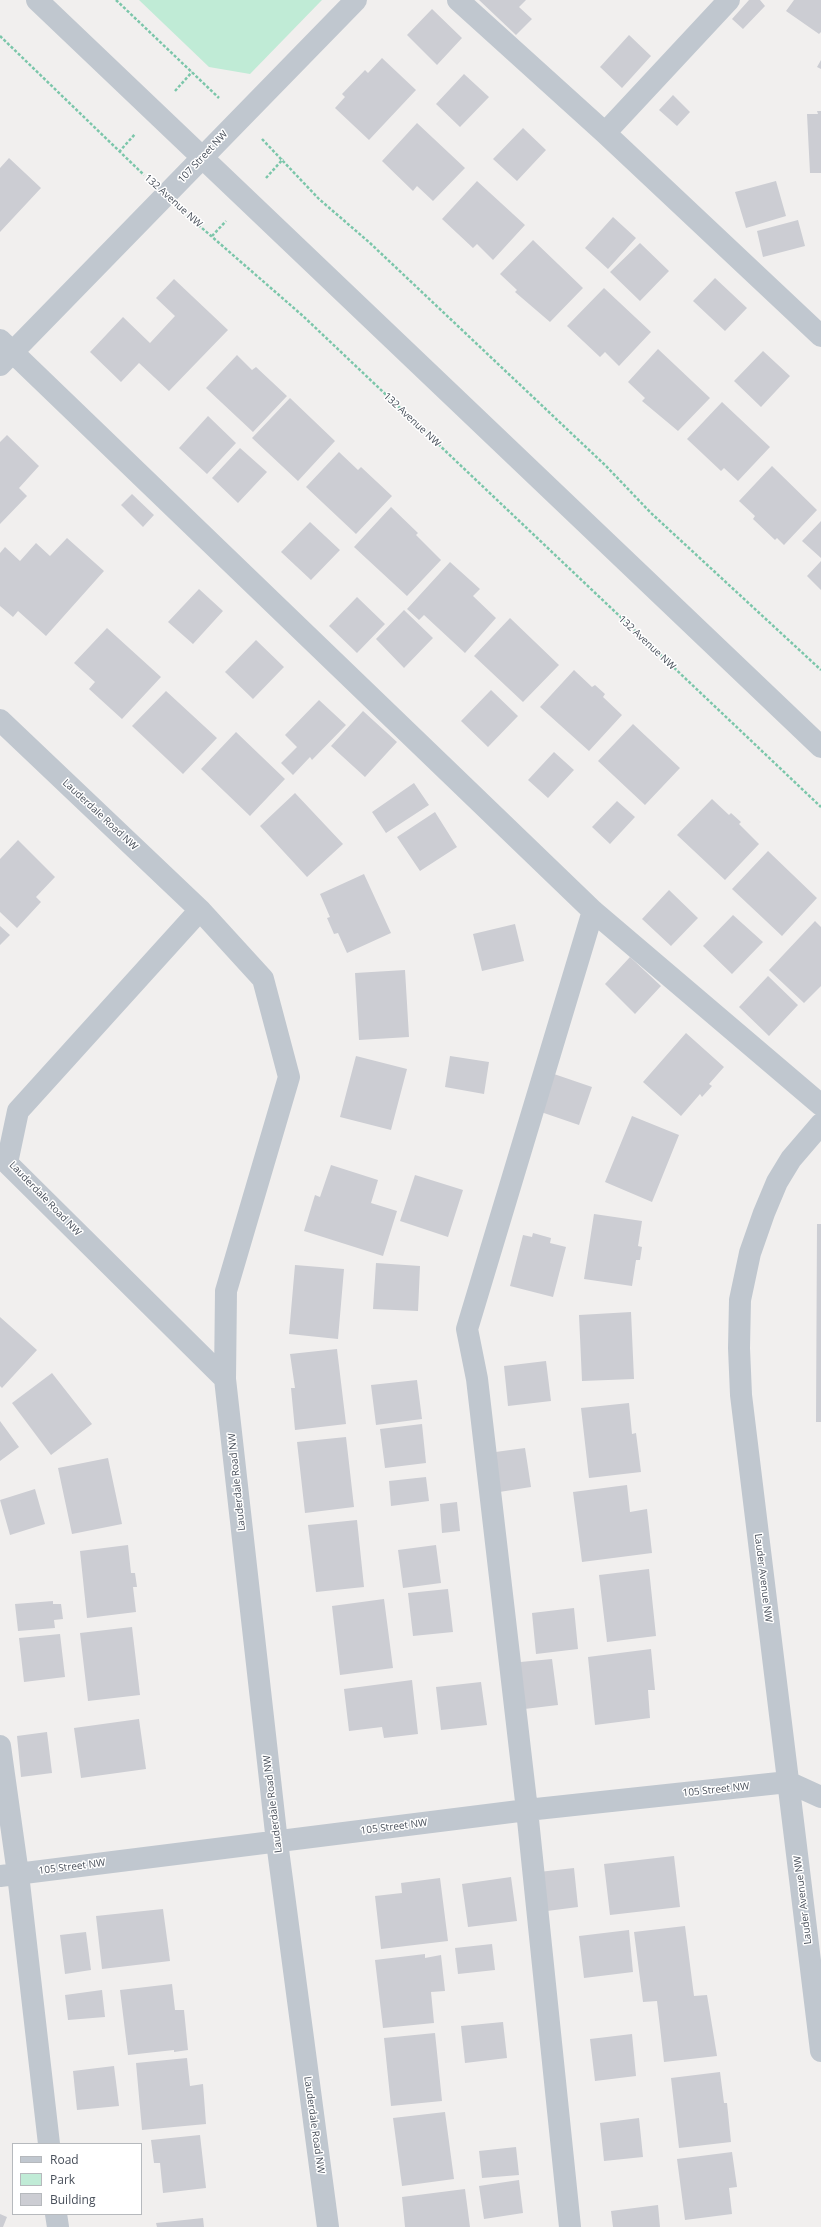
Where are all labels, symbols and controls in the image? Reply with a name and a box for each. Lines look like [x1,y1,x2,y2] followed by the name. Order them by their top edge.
[176,128,230,186] street label: 107 Street NW
[142,172,204,230] street label: 132 Avenue NW
[381,390,443,450] street label: 132 Avenue NW
[616,613,678,673] street label: 132 Avenue NW
[60,777,140,853] street label: Lauderdale Road NW
[7,1159,83,1239] street label: Lauderdale Road NW
[226,1432,248,1532] street label: Lauderdale Road NW
[752,1533,774,1623] street label: Lauder Avenue NW
[261,1754,285,1854] street label: Lauderdale Road NW
[682,1781,750,1799] street label: 105 Street NW
[360,1817,428,1837] street label: 105 Street NW
[792,1855,814,1945] street label: Lauder Avenue NW
[38,1857,106,1877] street label: 105 Street NW
[301,2075,327,2175] street label: Lauderdale Road NW
[12,2143,142,2215] legend
[50,2151,79,2168] text: Road
[50,2171,75,2188] text: Park
[50,2191,95,2208] text: Building

